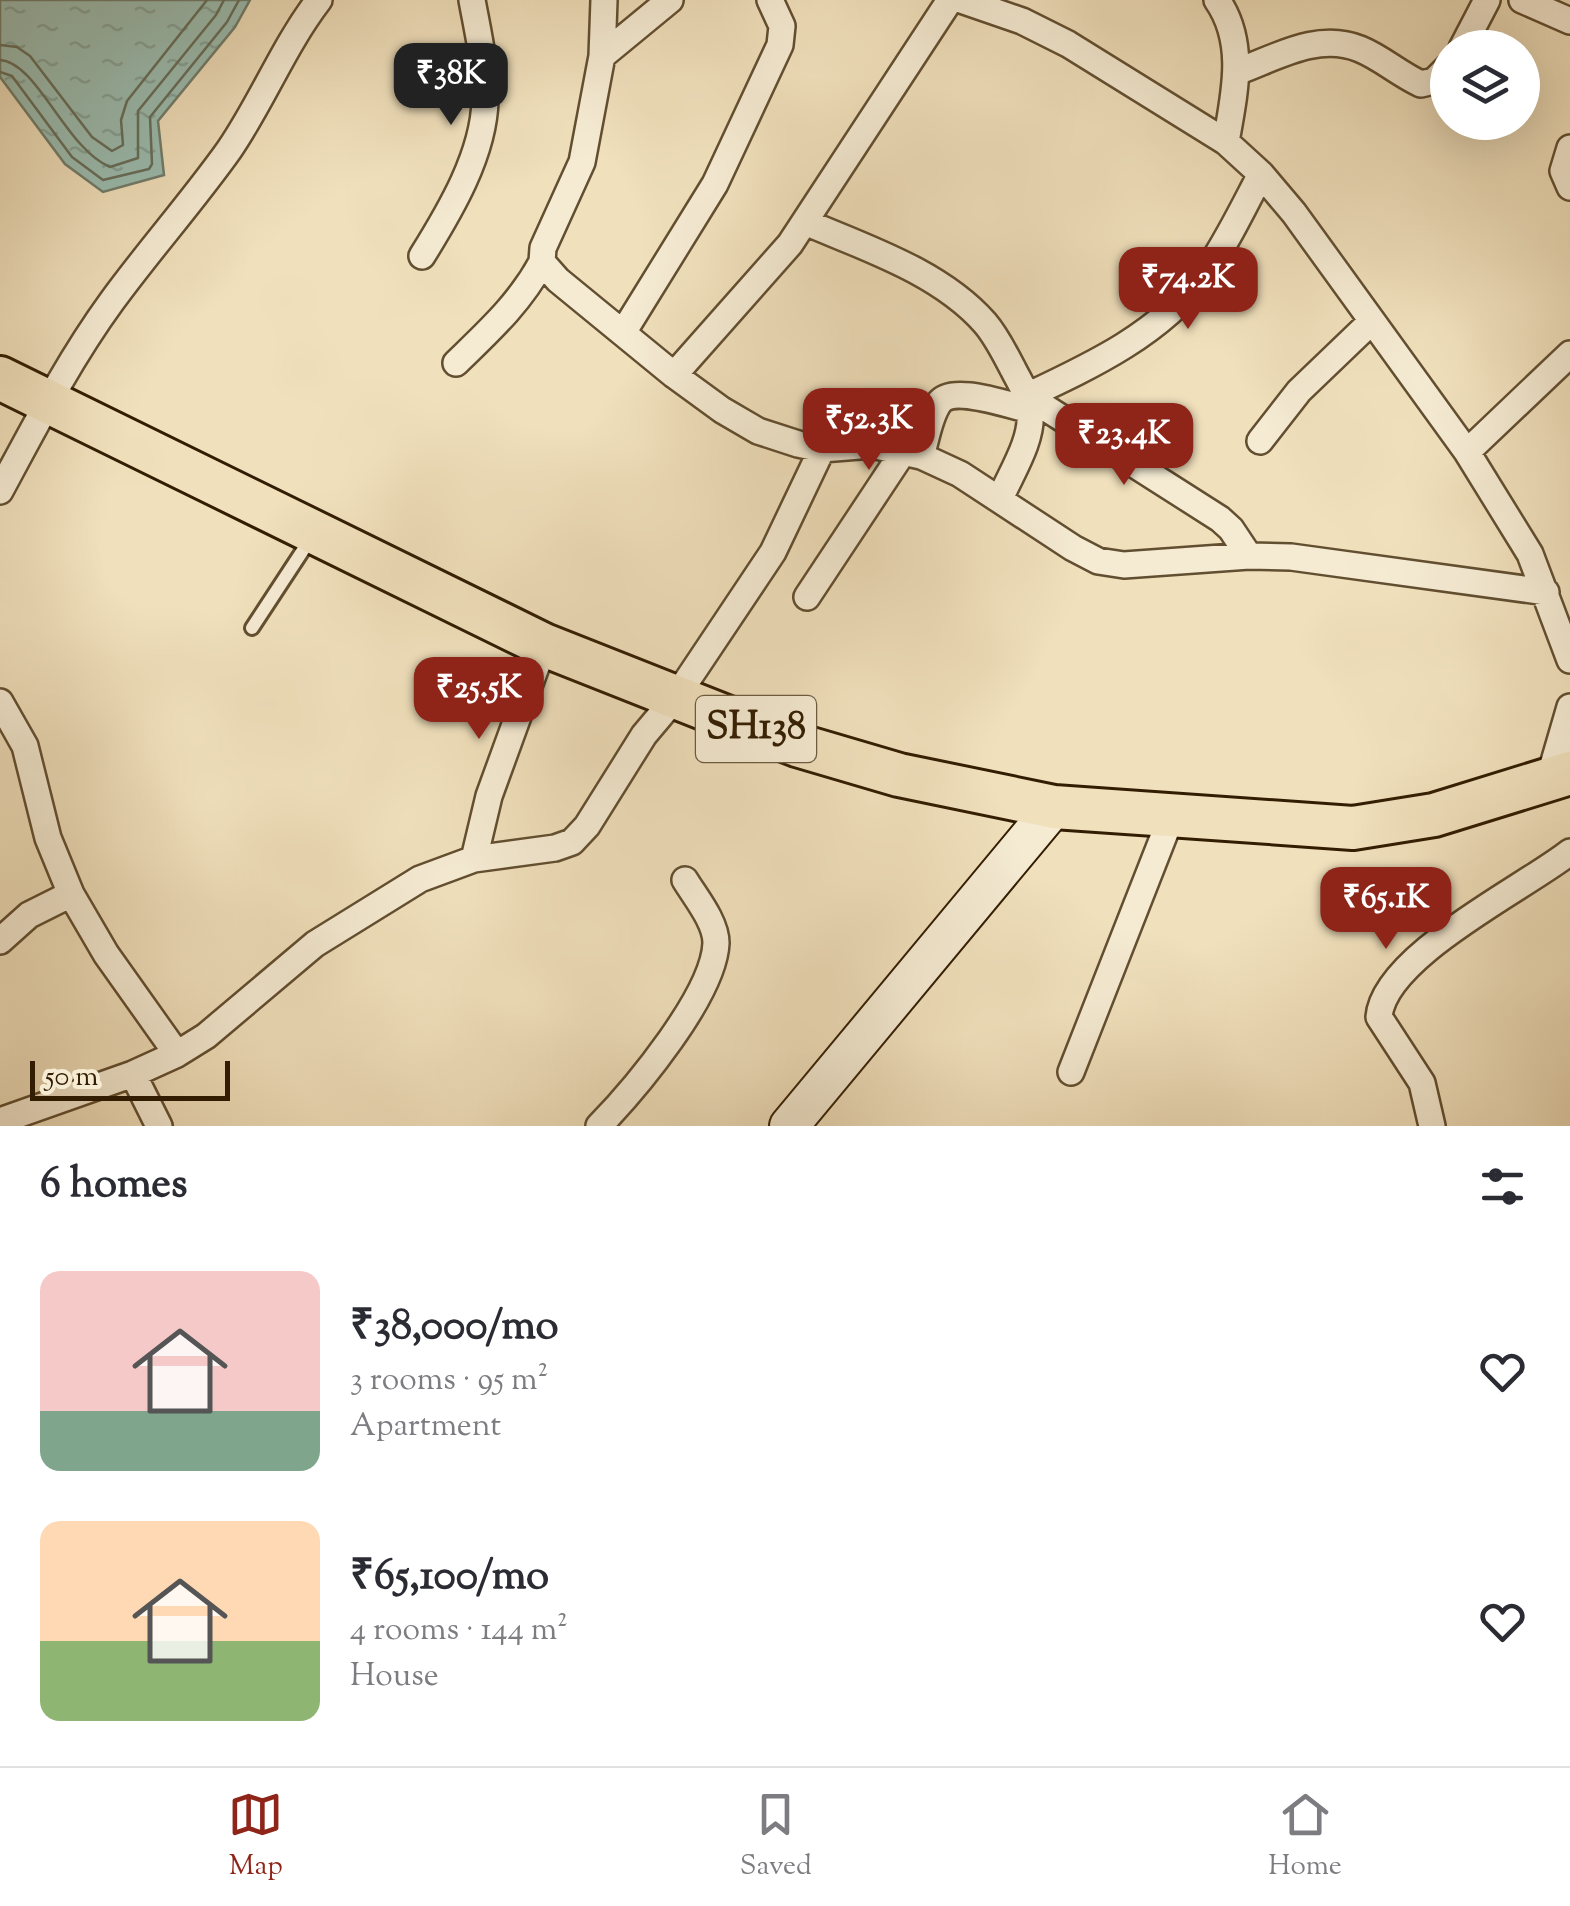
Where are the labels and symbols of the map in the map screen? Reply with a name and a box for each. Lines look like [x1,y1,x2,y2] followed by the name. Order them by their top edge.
[392,43,510,128] pin: ₹38K
[1107,247,1269,332] pin: ₹74.2K
[788,388,950,473] pin: ₹52.3K
[1043,403,1205,488] pin: ₹23.4K
[398,657,560,742] pin: ₹25.5K
[696,696,816,762] road number: SH138
[1305,867,1467,952] pin: ₹65.1K
[30,1056,230,1100] scale bar

